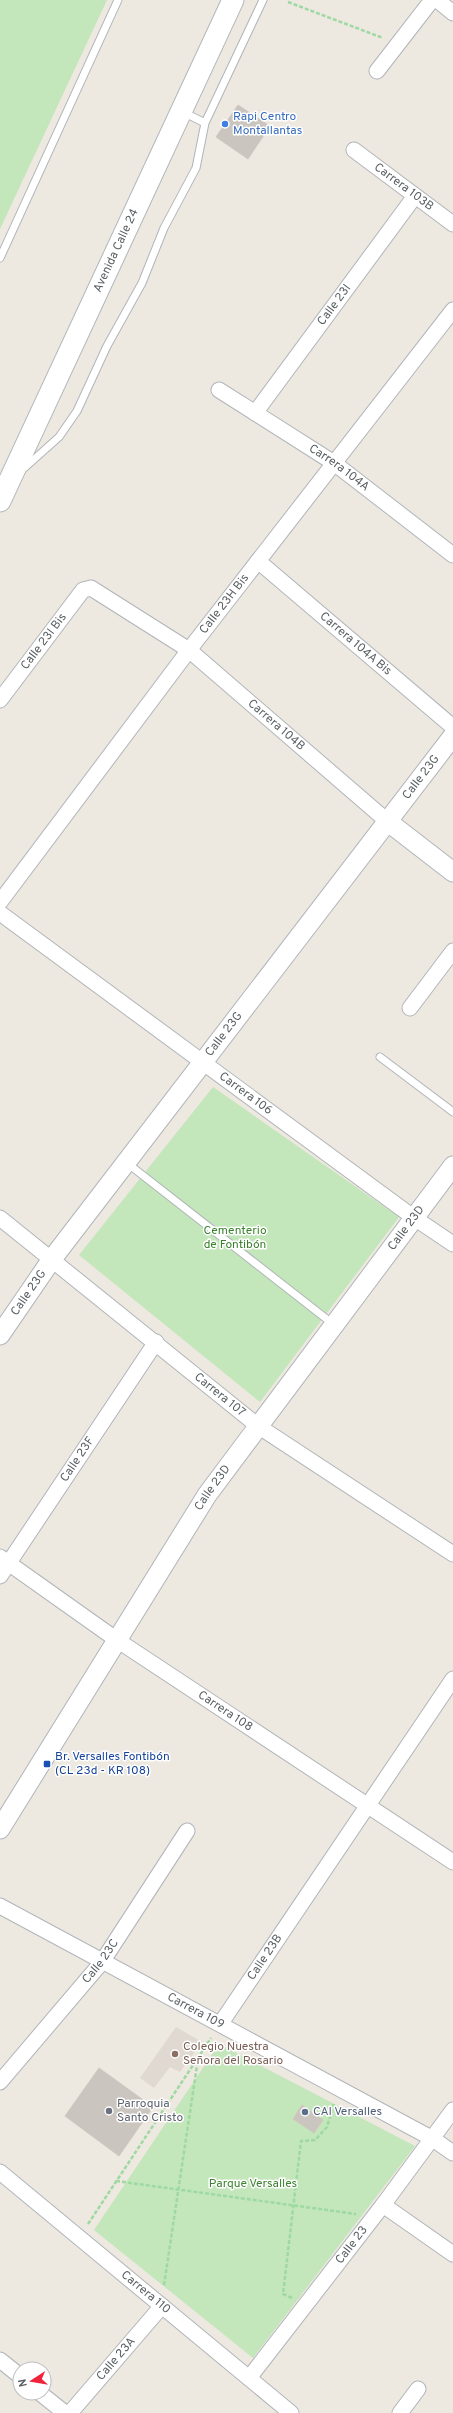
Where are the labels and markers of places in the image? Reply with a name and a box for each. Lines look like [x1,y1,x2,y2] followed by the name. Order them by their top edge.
[233,109,302,139] place label: Rapi Centro Montallantas
[220,119,230,129] marker: Rapi Centro Montallantas
[55,1749,170,1779] place label: Br. Versalles Fontibón (CL 23d - KR 108)
[42,1759,52,1769] marker: Br. Versalles Fontibón (CL 23d - KR 108)
[183,2039,284,2069] place label: Colegio Nuestra Señora del Rosario
[170,2049,180,2059] marker: Colegio Nuestra Señora del Rosario
[117,2096,184,2126] place label: Parroquia Santo Cristo
[313,2104,382,2120] place label: CAI Versalles
[104,2106,114,2116] marker: Parroquia Santo Cristo
[300,2107,310,2117] marker: CAI Versalles

